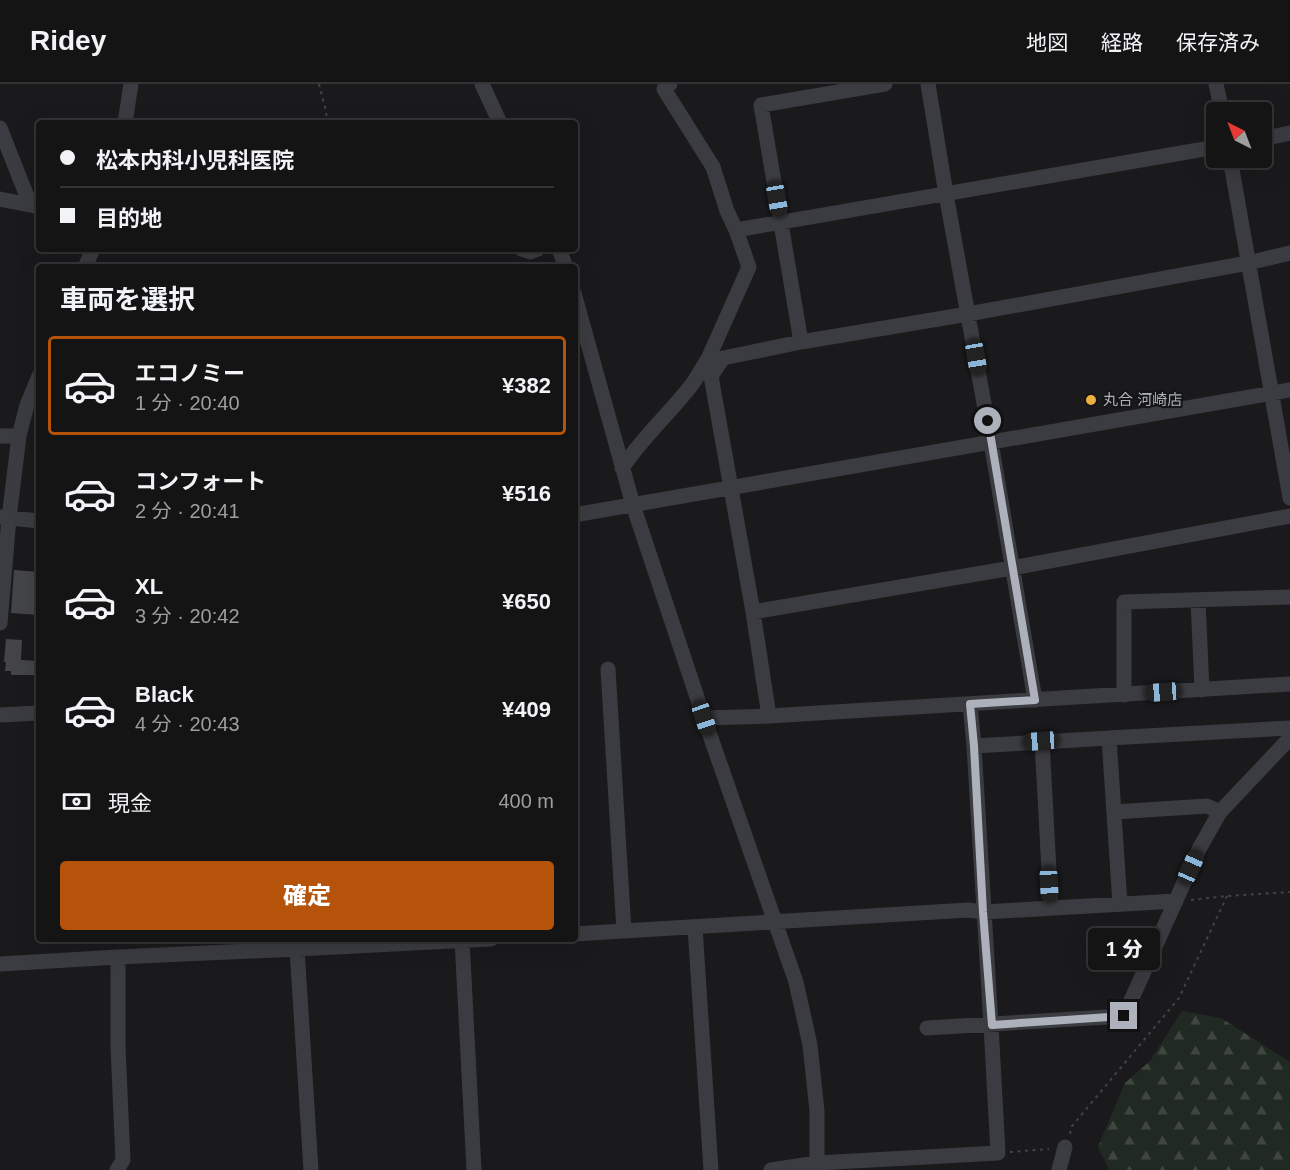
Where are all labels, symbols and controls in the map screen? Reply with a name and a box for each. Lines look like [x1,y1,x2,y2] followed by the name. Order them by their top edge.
[30,25,106,56] text: Ridey
[1026,31,1068,54] text: 地図
[1101,31,1143,54] text: 経路
[1176,31,1260,54] text: 保存済み
[1206,102,1272,168] north arrow
[1206,102,1272,168] map controls
[96,148,294,173] text: 松本内科小児科医院
[765,180,789,218] car
[96,206,162,231] text: 目的地
[60,285,195,315] text: 車両を選択
[964,338,988,376] car
[63,359,117,413] icon: car
[135,361,245,386] text: エコノミー
[502,373,551,398] text: ¥382
[1103,391,1182,408] place label: 丸合 河崎店
[135,392,240,414] text: 1 分 · 20:40
[1084,393,1098,407] marker: 丸合 河崎店
[974,407,1001,434] route start
[63,467,117,521] icon: car
[135,469,266,494] text: コンフォート
[502,481,551,506] text: ¥516
[135,500,240,522] text: 2 分 · 20:41
[135,574,163,599] text: XL
[63,575,117,629] icon: car
[502,589,551,614] text: ¥650
[135,605,240,627] text: 3 分 · 20:42
[135,682,194,707] text: Black
[1144,682,1182,702] car
[63,683,117,737] icon: car
[502,697,551,722] text: ¥409
[690,698,718,738] car
[135,713,240,735] text: 4 分 · 20:43
[1022,731,1060,751] car
[60,785,93,818] icon: cash
[498,790,554,812] text: 400 m
[108,791,152,816] text: 現金
[1175,847,1207,887] car
[60,861,554,930] button: 確定
[1039,866,1059,902] car
[1088,929,1160,971] callout: 1 分
[1106,938,1142,960] text: 1 分
[1110,1002,1137,1029] route end

